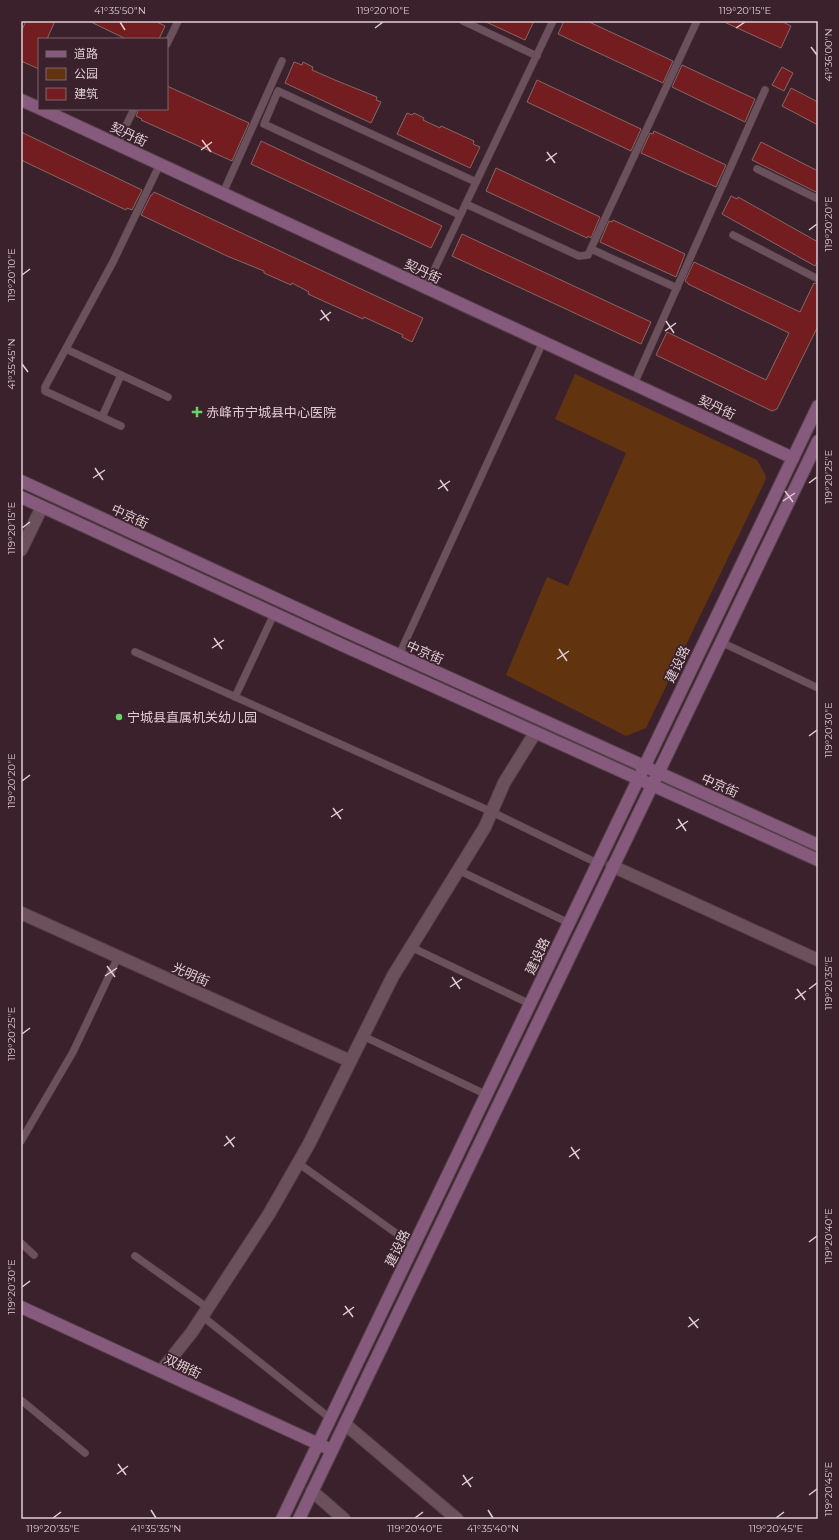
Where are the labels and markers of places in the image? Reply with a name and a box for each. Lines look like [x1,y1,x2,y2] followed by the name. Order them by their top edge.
[206,404,336,420] place label: 赤峰市宁城县中心医院
[191,406,203,418] marker: 赤峰市宁城县中心医院
[127,709,257,725] place label: 宁城县直属机关幼儿园
[114,712,124,722] marker: 宁城县直属机关幼儿园

